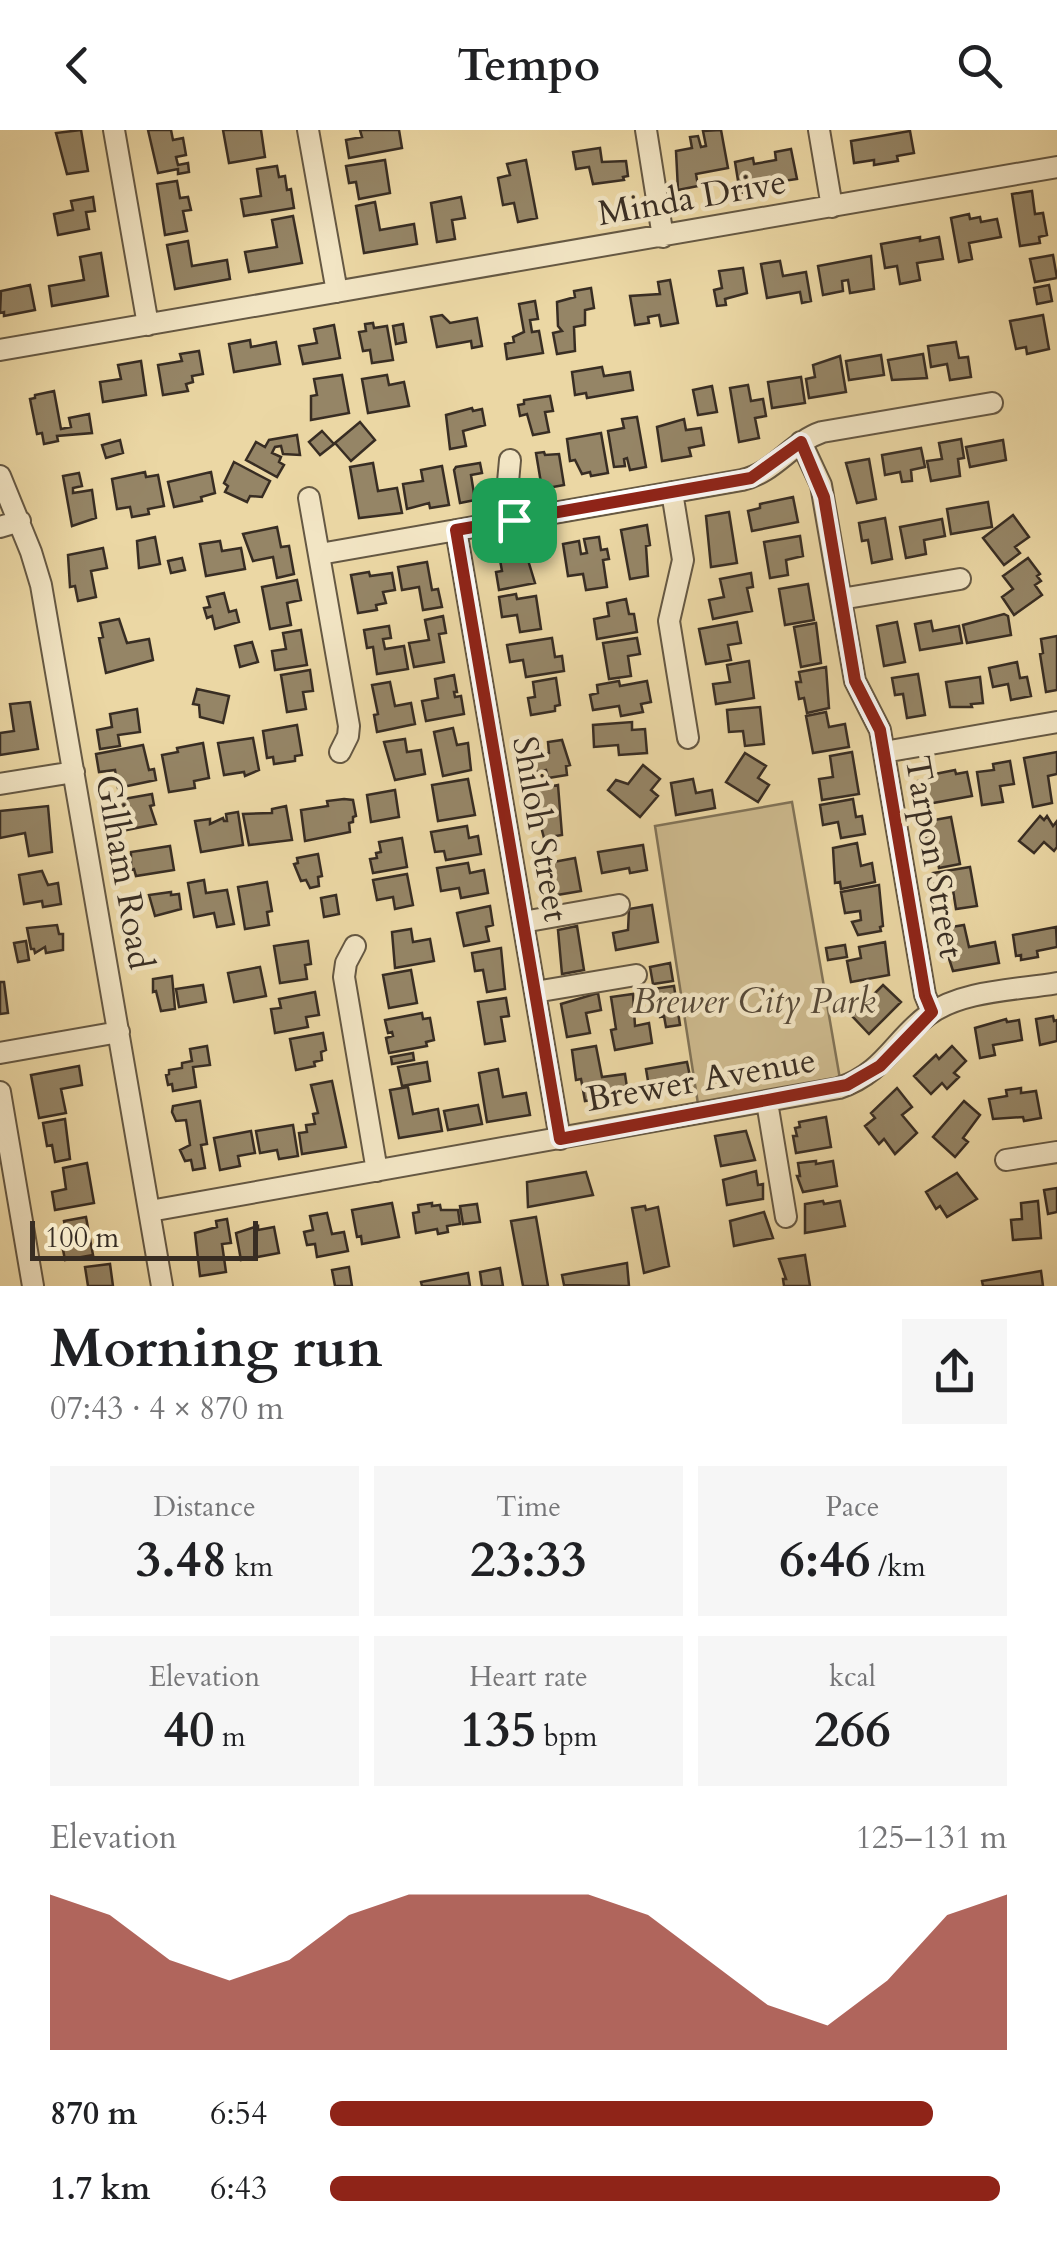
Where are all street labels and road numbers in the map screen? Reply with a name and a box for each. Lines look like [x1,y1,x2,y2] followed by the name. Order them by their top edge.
[594,158,790,238] street label: Minda Drive
[500,733,580,925] street label: Shiloh Street
[893,752,975,962] street label: Tarpon Street
[83,771,165,973] street label: Gilham Road
[583,1036,819,1124] street label: Brewer Avenue

